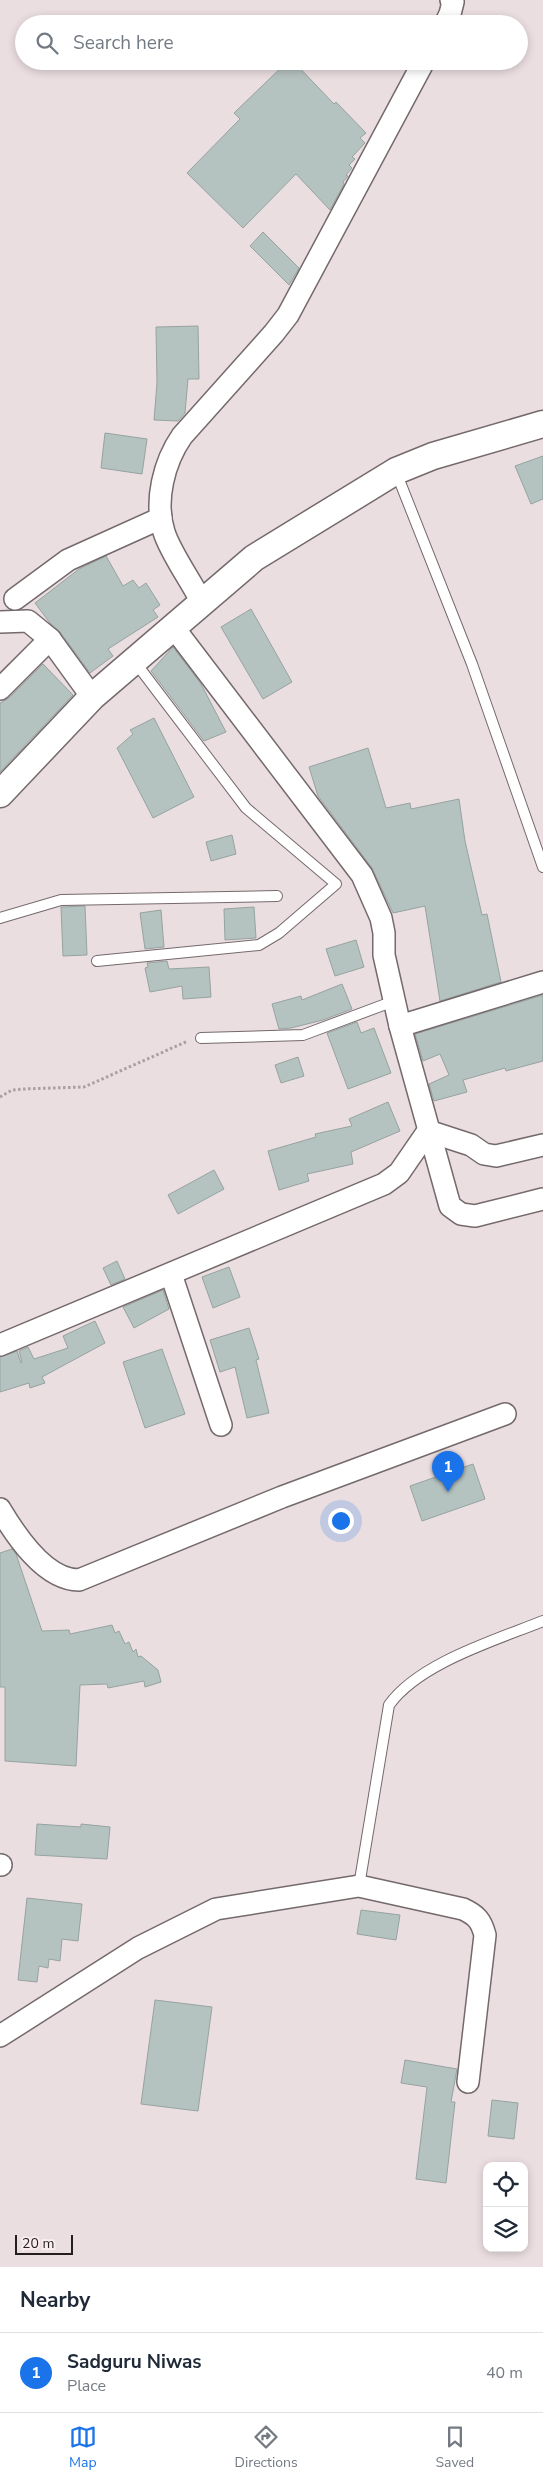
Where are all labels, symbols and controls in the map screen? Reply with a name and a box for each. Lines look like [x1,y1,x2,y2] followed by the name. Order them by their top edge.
[15,15,528,70] search box
[33,29,61,57] icon: search
[73,30,174,56] text: Search here
[432,1451,464,1492] pin: 1
[328,1508,354,1534] your location
[483,2162,528,2252] map controls
[483,2162,528,2207] button: locate
[483,2207,528,2252] button: layers
[15,2232,72,2255] scale bar
[22,2234,54,2253] text: 20 m
[20,2286,90,2314] text: Nearby
[67,2349,202,2375] text: Sadguru Niwas
[31,2362,41,2384] text: 1
[486,2362,523,2384] text: 40 m
[67,2375,106,2397] text: Place
[69,2423,97,2472] tab: Map
[235,2423,298,2472] tab: Directions
[435,2423,474,2472] tab: Saved

